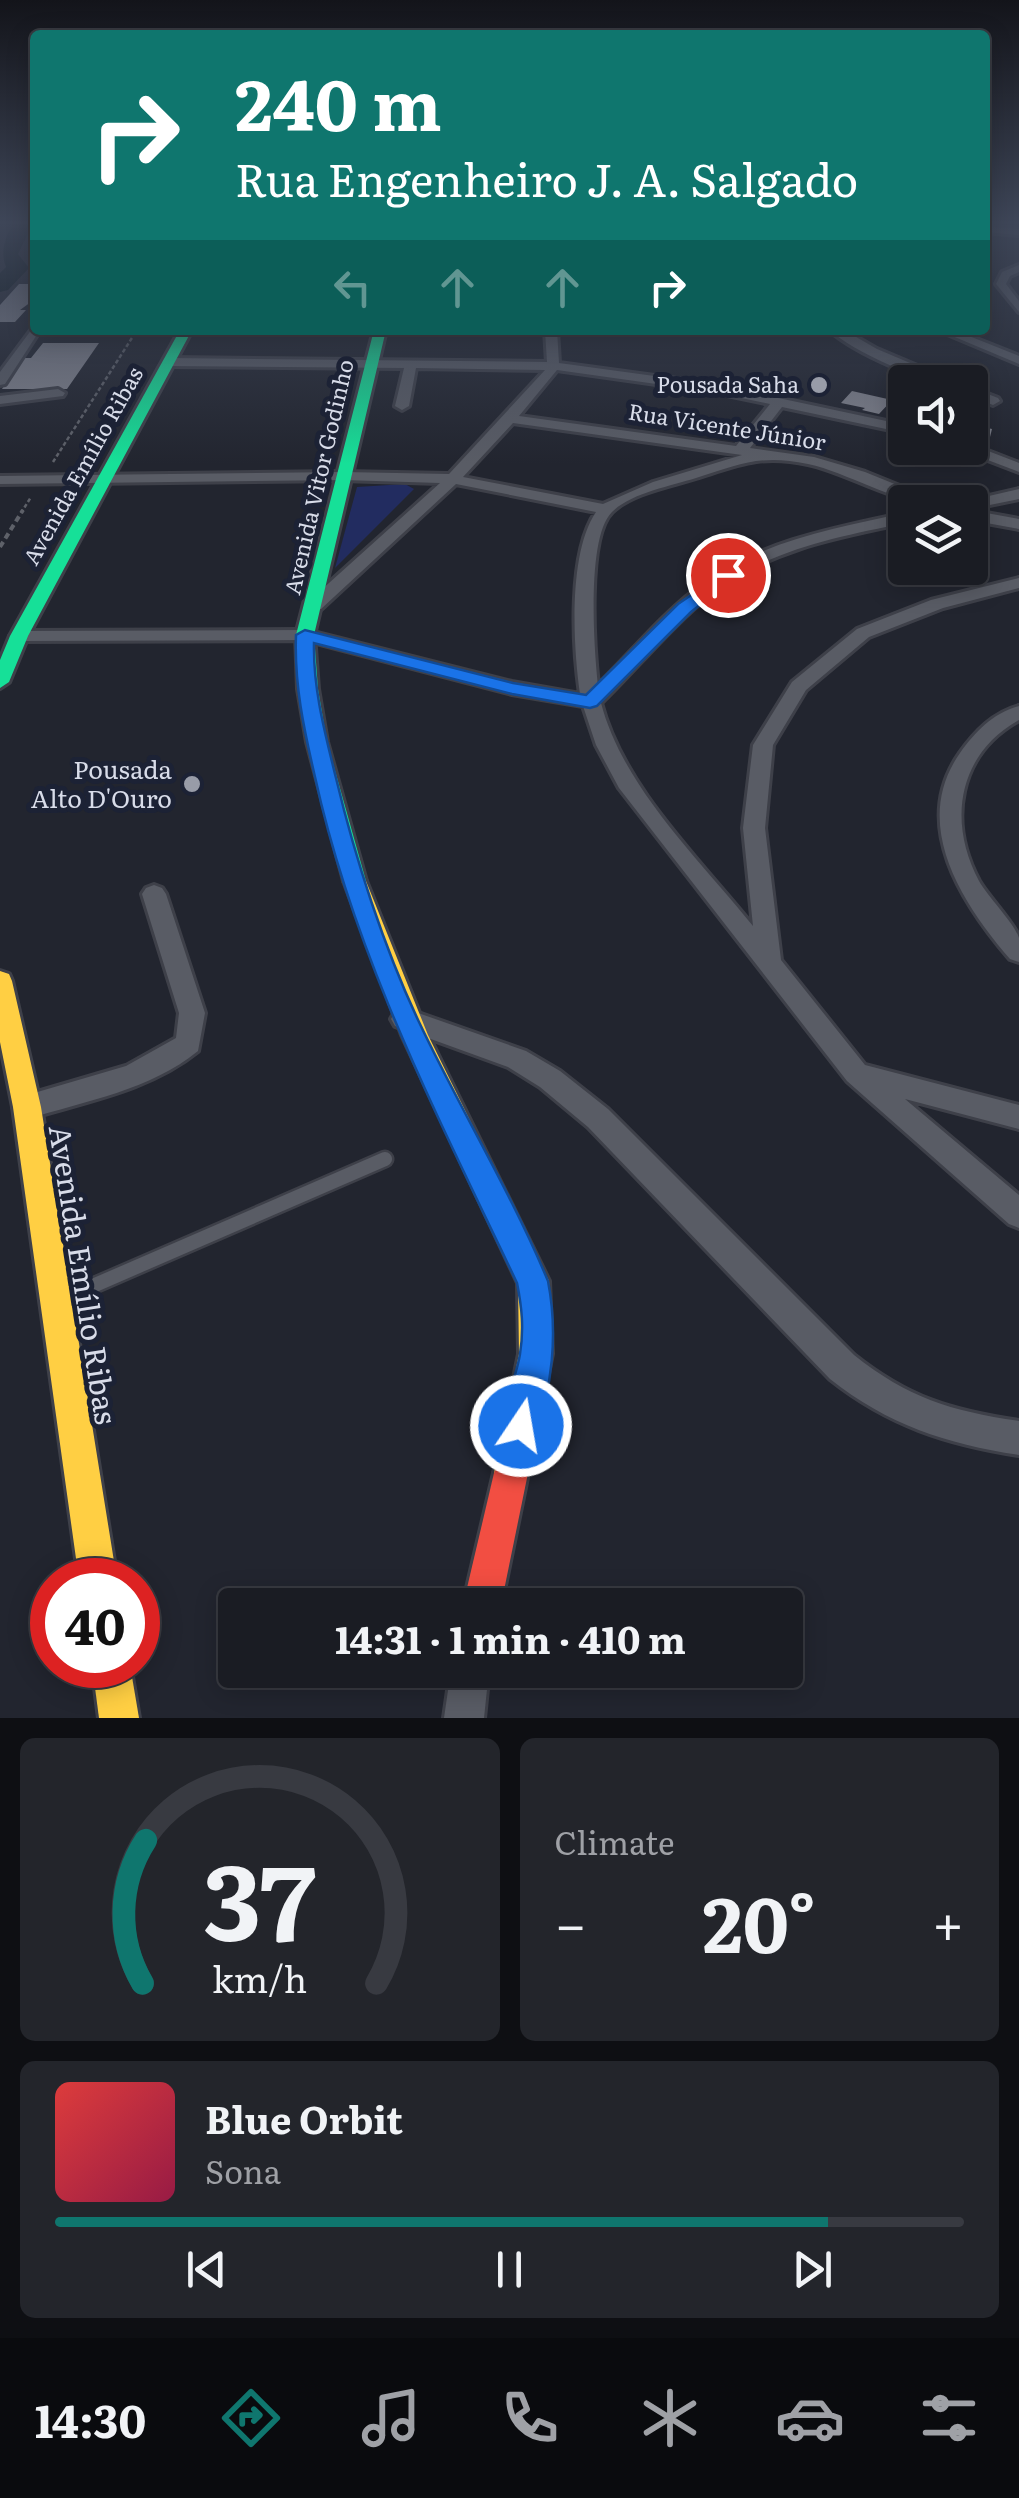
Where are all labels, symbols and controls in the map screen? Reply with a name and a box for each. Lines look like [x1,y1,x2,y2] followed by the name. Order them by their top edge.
[235,49,442,153] text: 240 m
[70,70,200,200] icon: right
[235,144,858,211] text: Rua Engenheiro J. A. Salgado
[325,260,380,315] icon: left
[430,260,485,315] icon: ahead
[535,260,590,315] icon: ahead
[640,260,695,315] icon: right
[274,356,361,598] street label: Avenida Vitor Godinho
[13,360,150,570] street label: Avenida Emílio Ribas
[888,365,988,585] map controls
[888,365,988,465] button: sound
[656,367,799,400] place label: Pousada Saha
[808,374,830,396] marker: Pousada Saha
[626,394,829,458] street label: Rua Vicente Júnior
[888,485,988,585] button: layers
[686,533,771,618] pin
[701,548,756,603] icon: arrive
[31,750,173,816] place label: Pousada Alto D'Ouro
[181,773,203,795] marker: Pousada Alto D'Ouro
[40,1122,130,1427] street label: Avenida Emílio Ribas
[469,1374,573,1478] position arrow
[30,1558,160,1688] speed limit sign: 40
[335,1609,686,1666] text: 14:31 · 1 min · 410 m
[555,1817,675,1865] text: Climate
[204,1819,316,1973] text: 37
[703,1865,816,1976] text: 20°
[555,1880,587,1962] text: −
[932,1880,964,1962] text: +
[212,1951,307,2004] text: km/h
[205,2089,403,2146] text: Blue Orbit
[205,2146,281,2194] text: Sona
[179,2242,234,2297] icon: previous
[482,2242,537,2297] icon: pause
[785,2242,840,2297] icon: next
[216,2383,286,2453] icon: directions
[356,2383,426,2453] icon: music
[495,2383,565,2453] icon: phone
[635,2383,705,2453] icon: climate
[775,2383,845,2453] icon: car
[914,2383,984,2453] icon: filters
[35,2385,146,2452] text: 14:30

